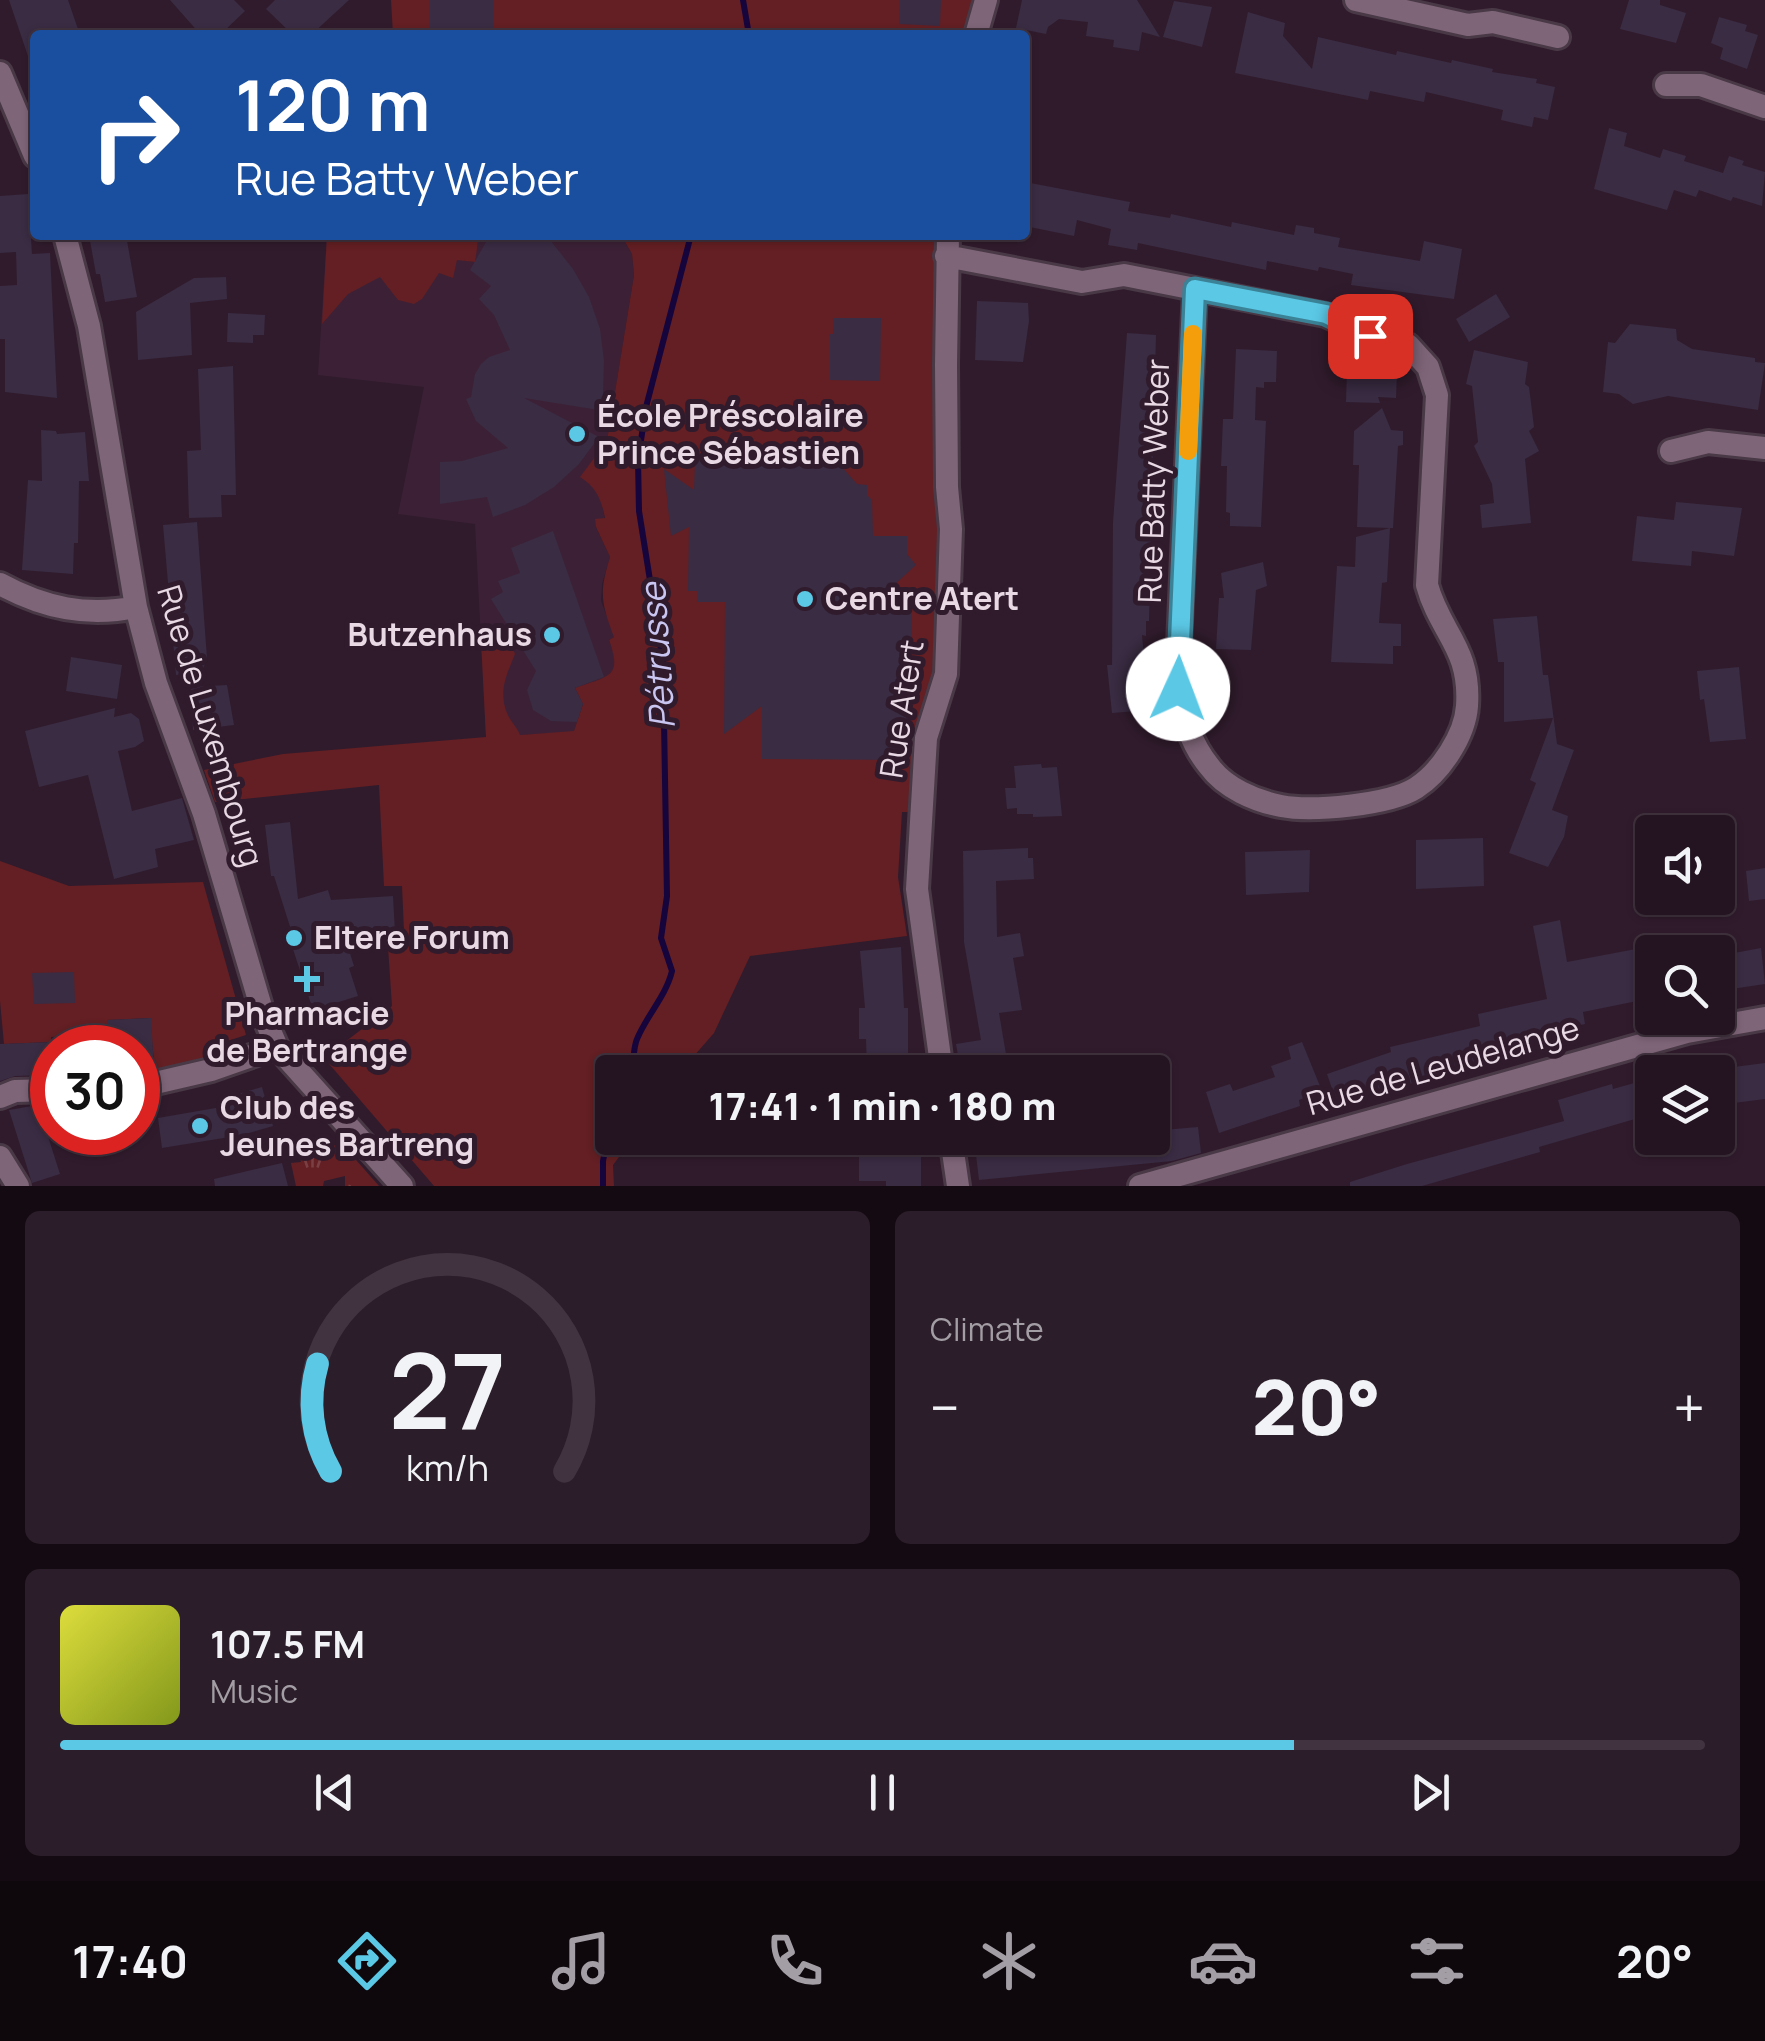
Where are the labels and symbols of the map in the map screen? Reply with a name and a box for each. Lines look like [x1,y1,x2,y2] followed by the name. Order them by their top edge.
[1328,294,1413,379] pin
[1127,358,1179,604] street label: Rue Batty Weber
[597,393,864,474] place label: École Préscolaire Prince Sébastien
[566,423,588,445] marker: École Préscolaire Prince Sébastien
[825,576,1019,620] place label: Centre Atert
[628,579,686,731] water label: Pétrusse
[147,580,275,872] street label: Rue de Luxembourg
[794,588,816,610] marker: Centre Atert
[348,612,532,656] place label: Butzenhaus
[541,624,563,646] marker: Butzenhaus
[868,637,934,781] street label: Rue Atert
[1126,637,1230,741] position arrow
[314,915,510,959] place label: Eltere Forum
[283,927,305,949] marker: Eltere Forum
[296,968,318,990] marker: Pharmacie de Bertrange
[206,991,408,1072] place label: Pharmacie de Bertrange
[1301,1005,1584,1125] street label: Rue de Leudelange
[30,1025,160,1155] speed limit sign: 30
[220,1085,474,1166] place label: Club des Jeunes Bartreng
[189,1115,211,1137] marker: Club des Jeunes Bartreng

